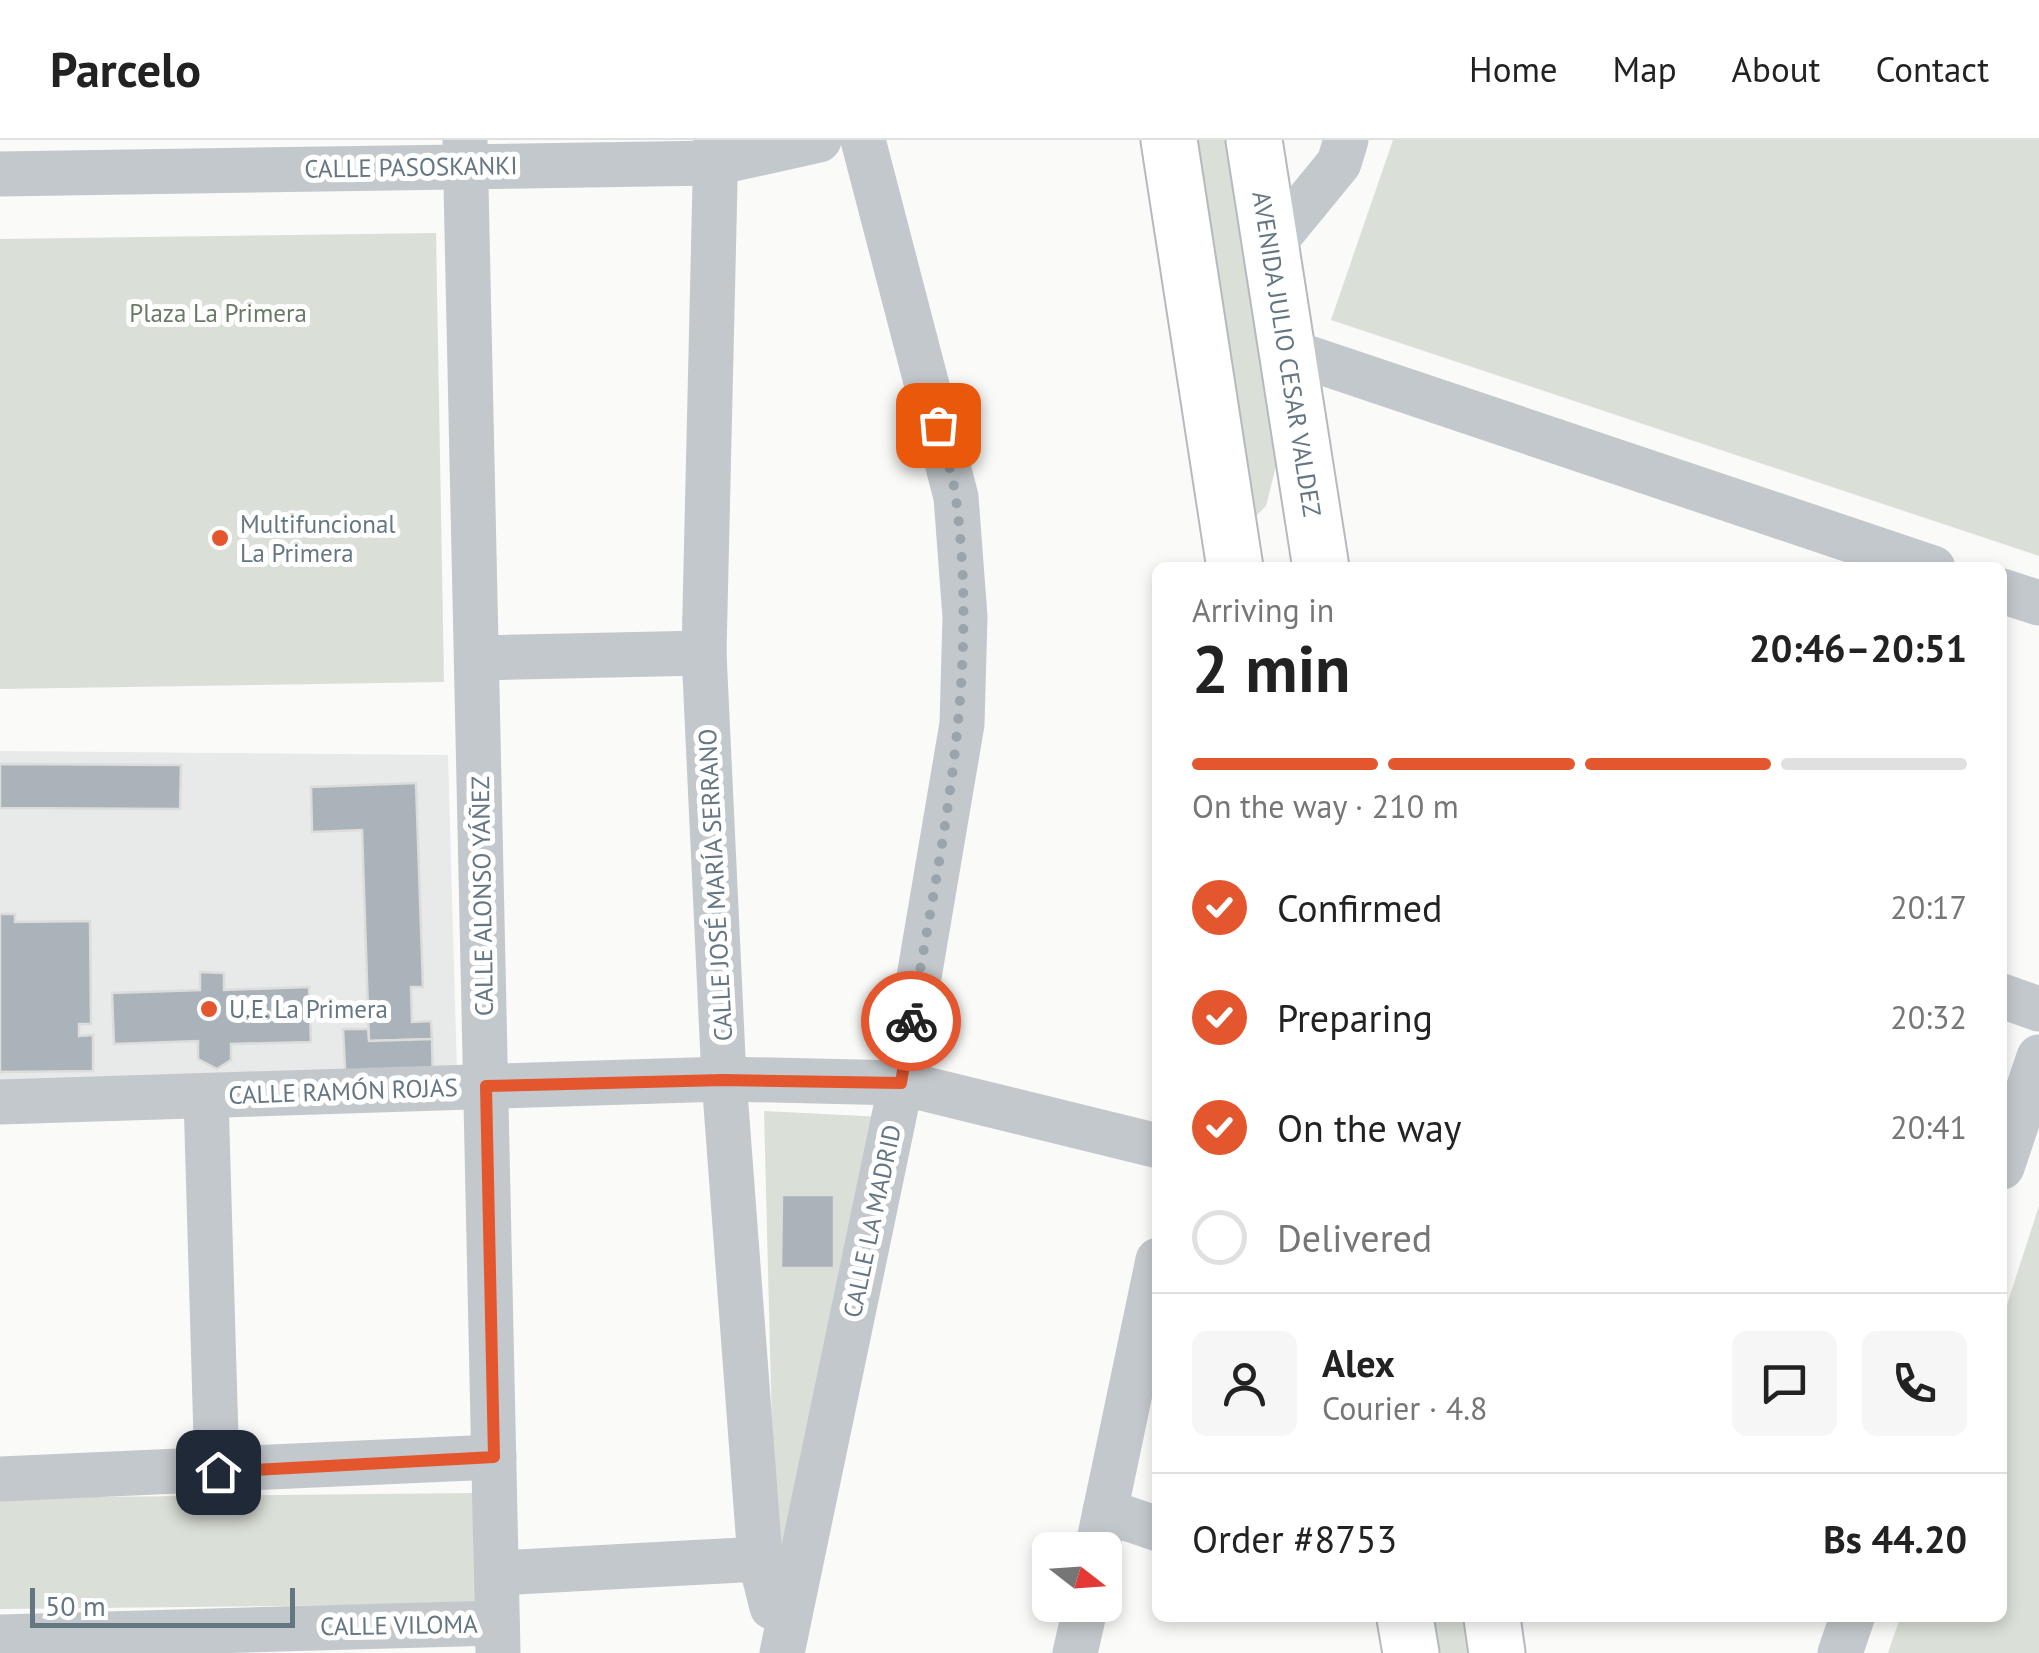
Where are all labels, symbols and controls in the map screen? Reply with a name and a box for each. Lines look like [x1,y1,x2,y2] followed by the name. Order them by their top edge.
[50,38,201,100] text: Parcelo
[1469,46,1558,92] text: Home
[1613,46,1677,92] text: Map
[1732,46,1820,92] text: About
[1875,46,1989,92] text: Contact
[304,149,518,185] street label: CALLE PASOSKANKI
[1245,189,1329,519] street label: AVENIDA JULIO CESAR VALDEZ
[129,297,307,329] park label: Plaza La Primera
[896,383,981,468] pin
[911,398,966,453] icon: bag
[240,508,396,569] place label: Multifuncional La Primera
[209,527,231,549] marker: Multifuncional La Primera
[1192,589,1334,631] text: Arriving in
[1749,623,1967,672] text: 20:46–20:51
[1192,626,1351,710] text: 2 min
[691,728,739,1042] street label: CALLE JOSÉ MARÍA SERRANO
[464,776,500,1016] street label: CALLE ALONSO YÁÑEZ
[1192,785,1459,827] text: On the way · 210 m
[1192,880,1247,935] icon: check
[1277,883,1443,932] text: Confirmed
[1890,886,1967,928] text: 20:17
[861,971,961,1071] courier
[1192,990,1247,1045] icon: check
[229,993,388,1025] place label: U.E. La Primera
[1277,993,1433,1042] text: Preparing
[884,994,939,1049] icon: bike
[1890,996,1967,1038] text: 20:32
[198,998,220,1020] marker: U.E. La Primera
[228,1071,458,1111] street label: CALLE RAMÓN ROJAS
[1192,1100,1247,1155] icon: check
[1277,1103,1462,1152] text: On the way
[1890,1106,1967,1148] text: 20:41
[836,1121,908,1321] street label: CALLE LA MADRID
[1277,1213,1432,1262] text: Delivered
[1192,1331,1297,1436] button: person
[1732,1331,1837,1436] button: chat
[1862,1331,1967,1436] button: phone
[1322,1338,1395,1387] text: Alex
[1322,1387,1488,1429] text: Courier · 4.8
[176,1430,261,1515] pin
[191,1445,246,1500] icon: home
[1192,1514,1397,1563] text: Order #8753
[1823,1514,1967,1563] text: Bs 44.20
[1032,1532,1122,1622] north arrow
[1032,1532,1122,1622] map controls
[30,1583,295,1628] scale bar
[45,1587,106,1624] text: 50 m
[320,1608,478,1642] street label: CALLE VILOMA

